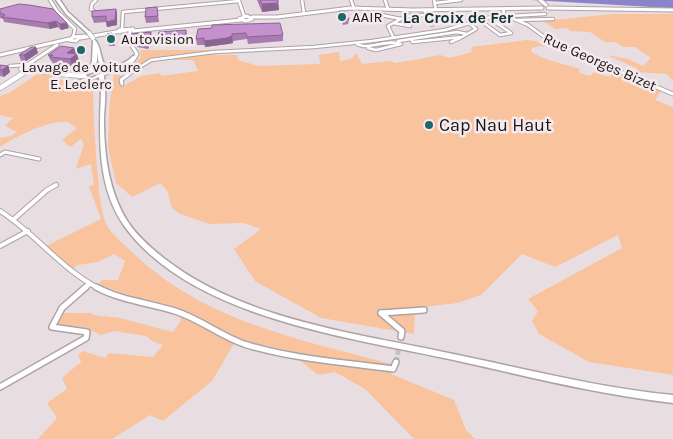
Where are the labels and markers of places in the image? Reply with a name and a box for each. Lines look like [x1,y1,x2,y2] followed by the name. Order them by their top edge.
[352,8,383,26] place label: AAIR
[336,11,348,23] marker: AAIR
[121,30,194,48] place label: Autovision
[105,33,117,45] marker: Autovision
[75,44,87,56] marker: Lavage de voiture E. Leclerc
[21,58,141,93] place label: Lavage de voiture E. Leclerc
[439,114,552,136] place label: Cap Nau Haut
[423,119,435,131] marker: Cap Nau Haut

